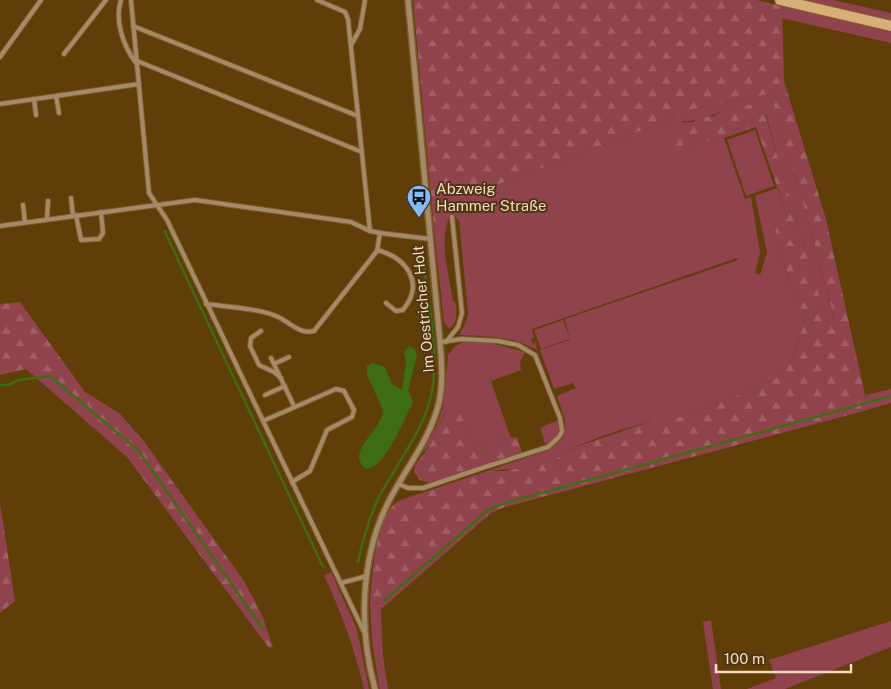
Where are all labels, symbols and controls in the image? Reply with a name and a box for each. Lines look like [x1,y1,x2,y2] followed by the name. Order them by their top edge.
[436,180,547,214] place label: Abzweig Hammer Straße
[406,184,432,218] bus stop icon: Abzweig Hammer Straße
[409,245,437,373] street label: Im Oestricher Holt
[716,642,851,674] scale bar
[724,650,765,667] text: 100 m

